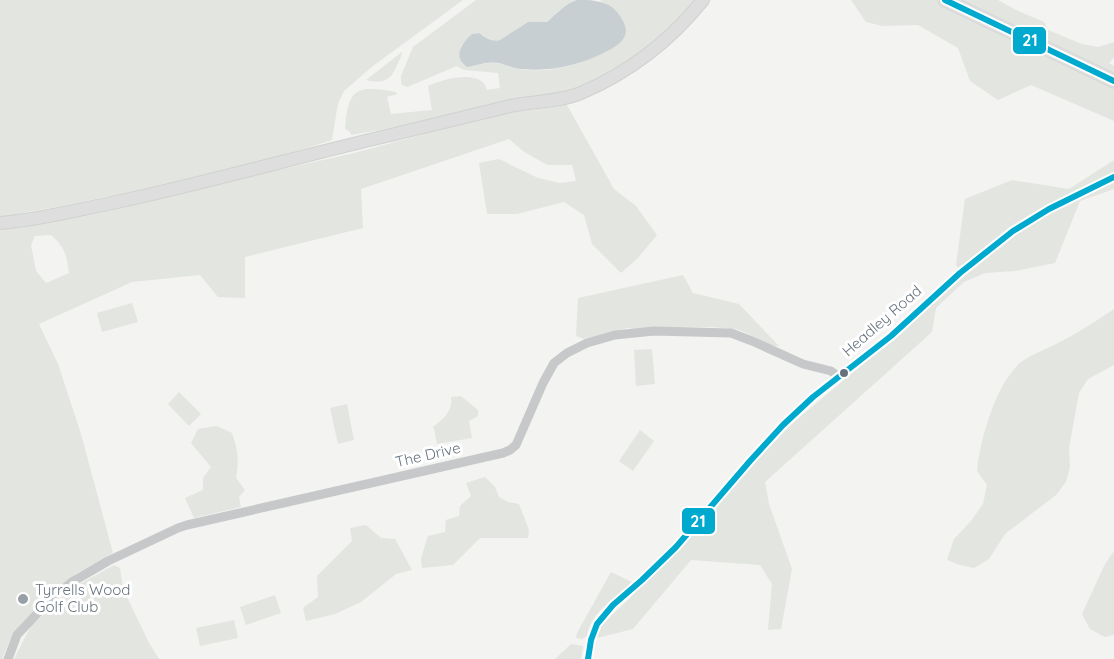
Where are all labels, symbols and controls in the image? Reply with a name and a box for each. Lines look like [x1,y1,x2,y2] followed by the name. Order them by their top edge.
[1012,26,1047,55] line badge: 21
[1022,30,1038,50] text: 21
[838,281,925,360] street label: Headley Road
[838,367,850,379] unlabelled marker
[393,438,462,471] street label: The Drive
[681,507,716,535] line badge: 21
[690,511,706,531] text: 21
[35,580,130,616] place label: Tyrrells Wood Golf Club
[16,592,30,606] marker: Tyrrells Wood Golf Club

